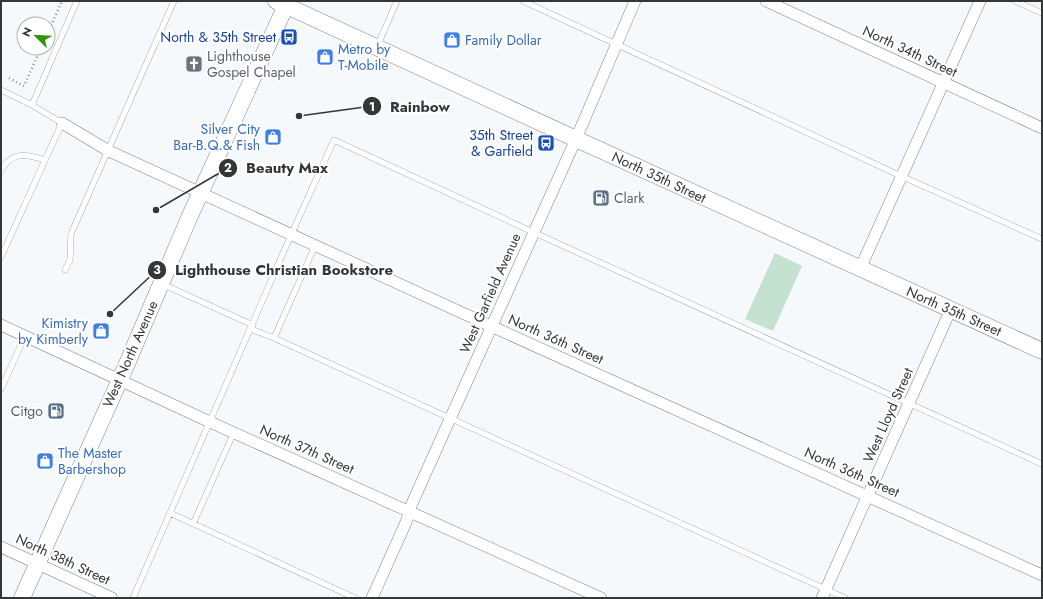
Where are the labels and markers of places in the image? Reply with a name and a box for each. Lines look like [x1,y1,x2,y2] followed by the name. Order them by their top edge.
[160,27,277,47] place label: North & 35th Street
[279,27,299,47] bus stop icon: North & 35th Street
[442,30,462,50] shop icon: Family Dollar
[465,30,542,50] place label: Family Dollar
[338,39,391,75] place label: Metro by T-Mobile
[207,46,296,82] place label: Lighthouse Gospel Chapel
[315,47,335,67] shop icon: Metro by T-Mobile
[184,54,204,74] church icon: Lighthouse Gospel Chapel
[362,93,458,120] callout: Rainbow
[173,119,261,155] place label: Silver City Bar-B.Q.& Fish
[469,125,534,161] place label: 35th Street & Garfield
[263,127,283,147] shop icon: Silver City Bar-B.Q.& Fish
[536,133,556,153] bus stop icon: 35th Street & Garfield
[218,154,335,181] callout: Beauty Max
[591,188,611,208] fuel station icon: Clark
[614,188,645,208] place label: Clark
[147,257,401,284] callout: Lighthouse Christian Bookstore
[18,313,89,349] place label: Kimistry by Kimberly
[91,321,111,341] shop icon: Kimistry by Kimberly
[11,401,43,421] place label: Citgo
[46,401,66,421] fuel station icon: Citgo
[58,443,126,479] place label: The Master Barbershop
[35,451,55,471] shop icon: The Master Barbershop

